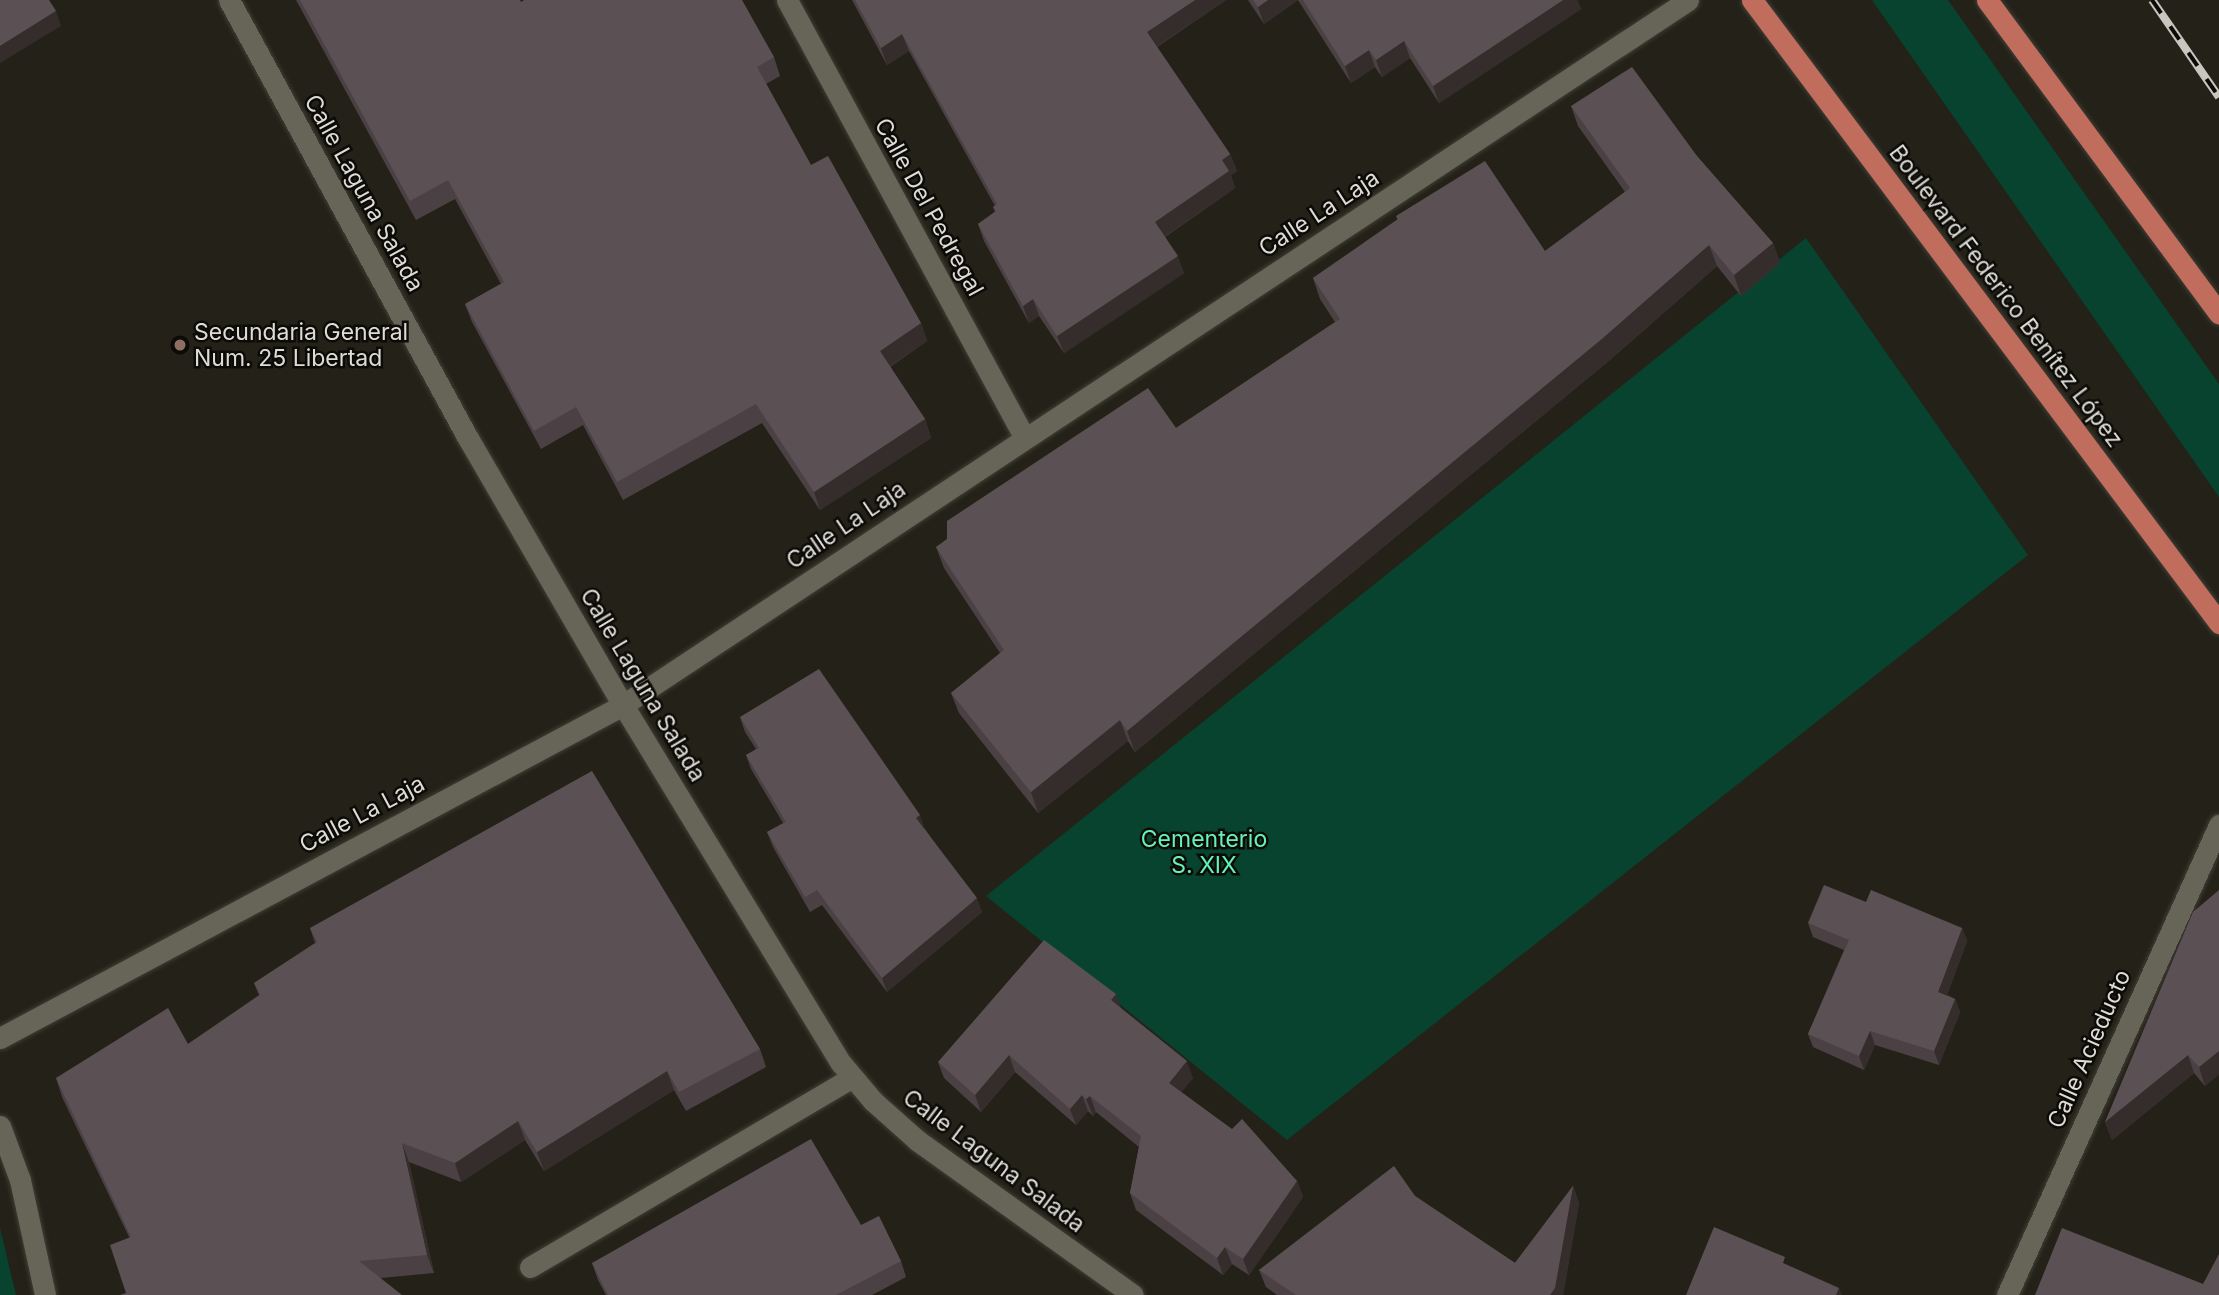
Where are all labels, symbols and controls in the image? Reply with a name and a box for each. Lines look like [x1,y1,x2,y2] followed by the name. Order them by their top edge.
[298,90,430,296] street label: Calle Laguna Salada
[869,113,989,301] street label: Calle Del Pedregal
[1883,140,2129,452] street label: Boulevard Federico Benítez López
[1254,164,1384,262] street label: Calle La Laja
[194,318,408,372] place label: Secundaria General Num. 25 Libertad
[172,337,188,353] marker: Secundaria General Num. 25 Libertad
[781,475,911,575] street label: Calle La Laja
[574,583,712,787] street label: Calle Laguna Salada
[295,770,429,858] street label: Calle La Laja
[1141,825,1267,879] park label: Cementerio S. XIX
[2042,965,2136,1133] street label: Calle Acieducto
[898,1084,1090,1238] street label: Calle Laguna Salada

